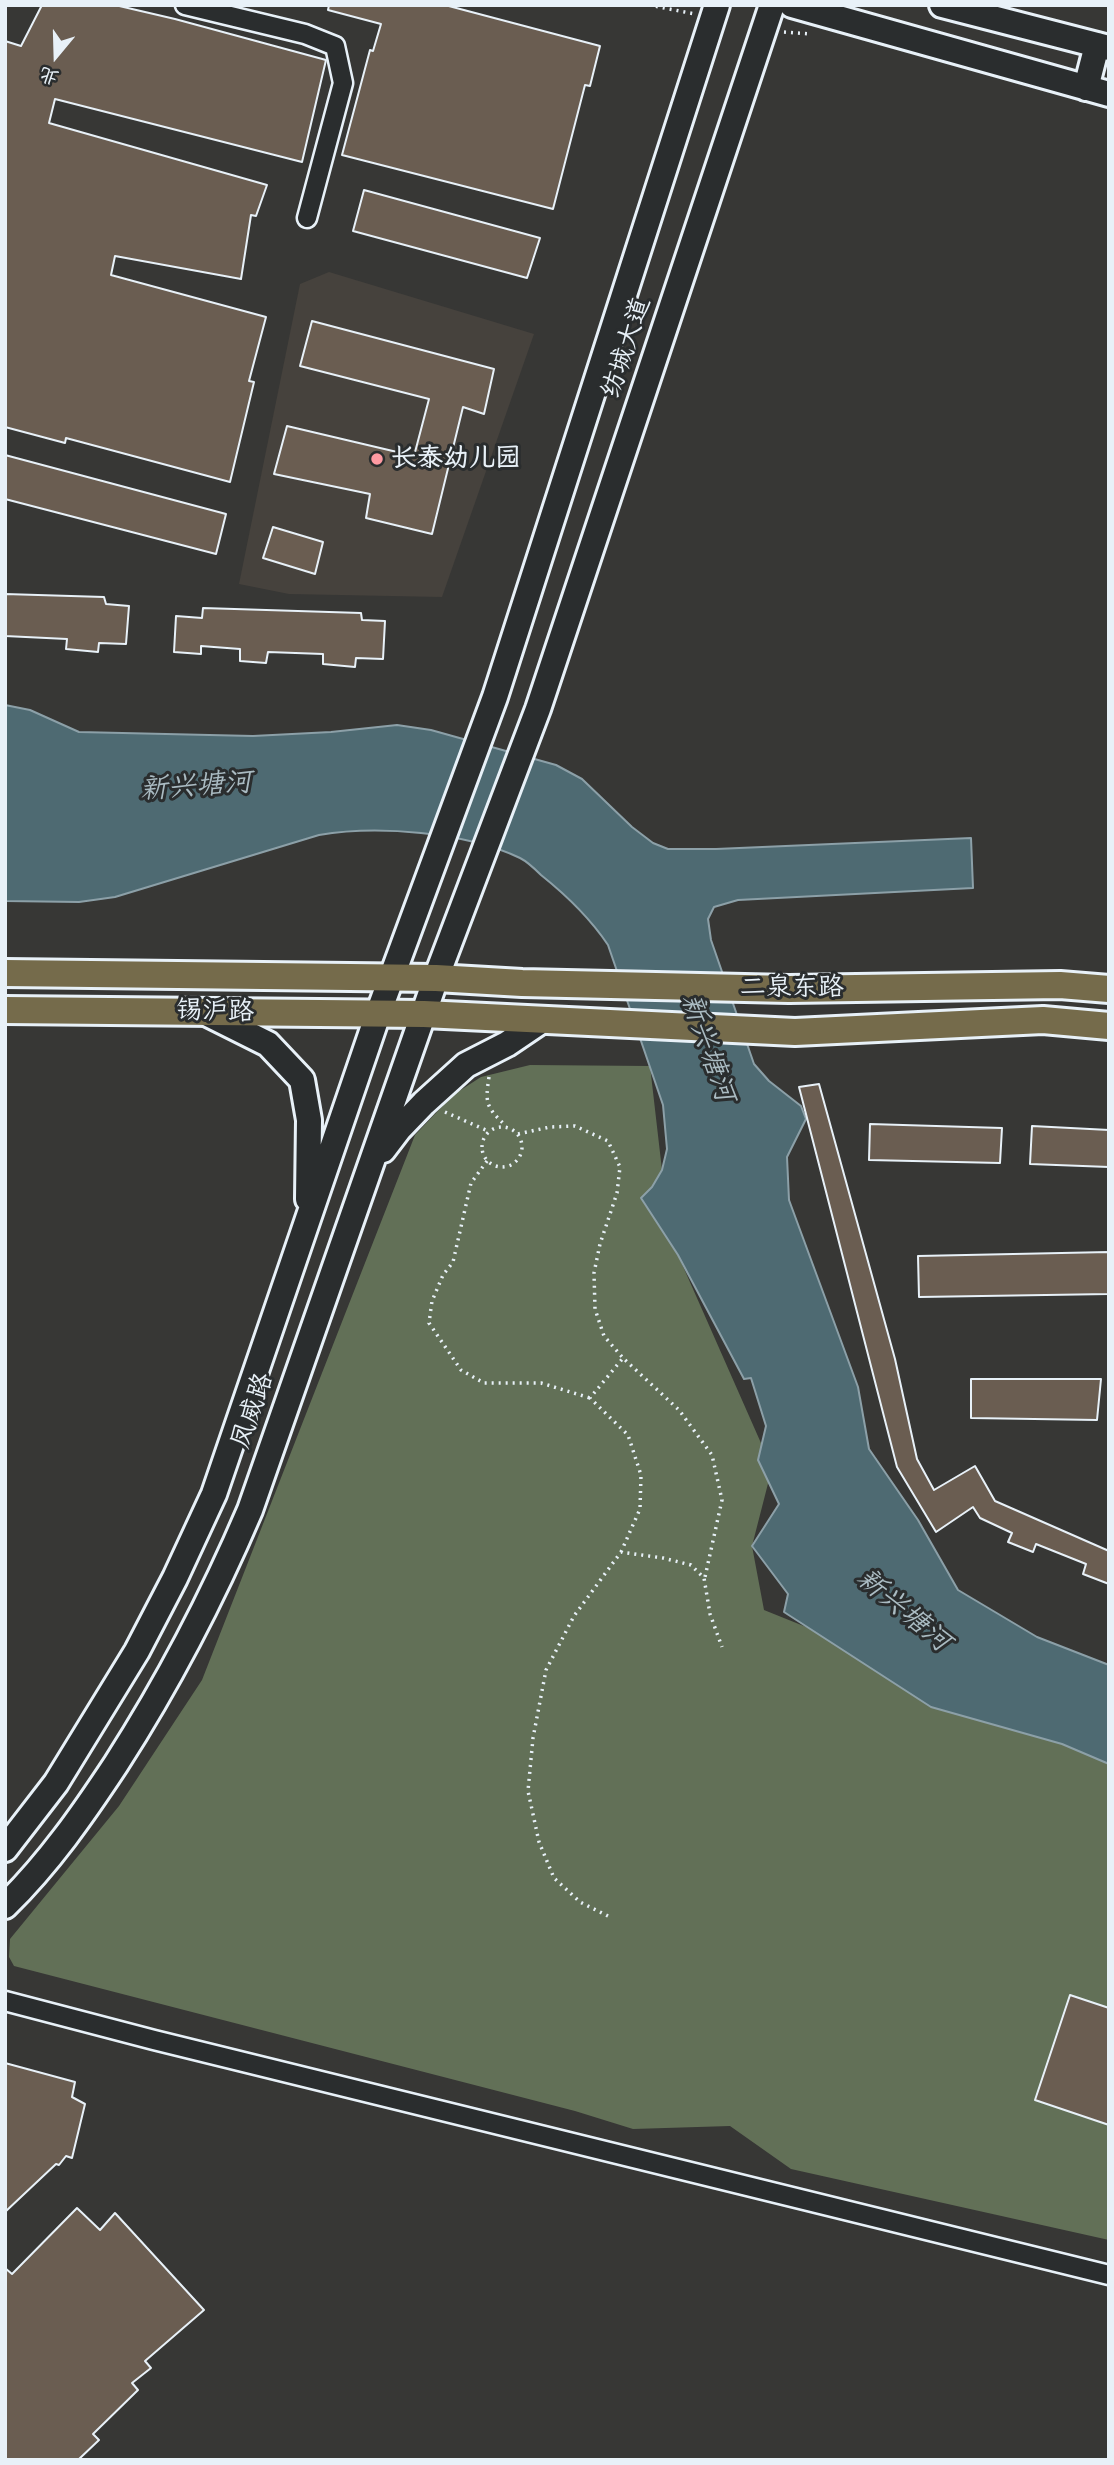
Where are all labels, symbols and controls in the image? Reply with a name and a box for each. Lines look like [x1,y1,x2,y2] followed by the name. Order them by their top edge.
[21,21,91,91] north arrow
[36,62,62,90] text: 北
[596,294,658,402] street label: 纺城大道
[391,443,521,475] place label: 长泰幼儿园
[369,451,385,467] marker: 长泰幼儿园
[139,766,253,808] water label: 新兴塘河
[740,972,844,1004] street label: 二泉东路
[673,990,741,1106] water label: 新兴塘河
[176,996,254,1028] street label: 锡沪路
[226,1369,280,1453] street label: 凤威路
[849,1562,957,1660] water label: 新兴塘河

